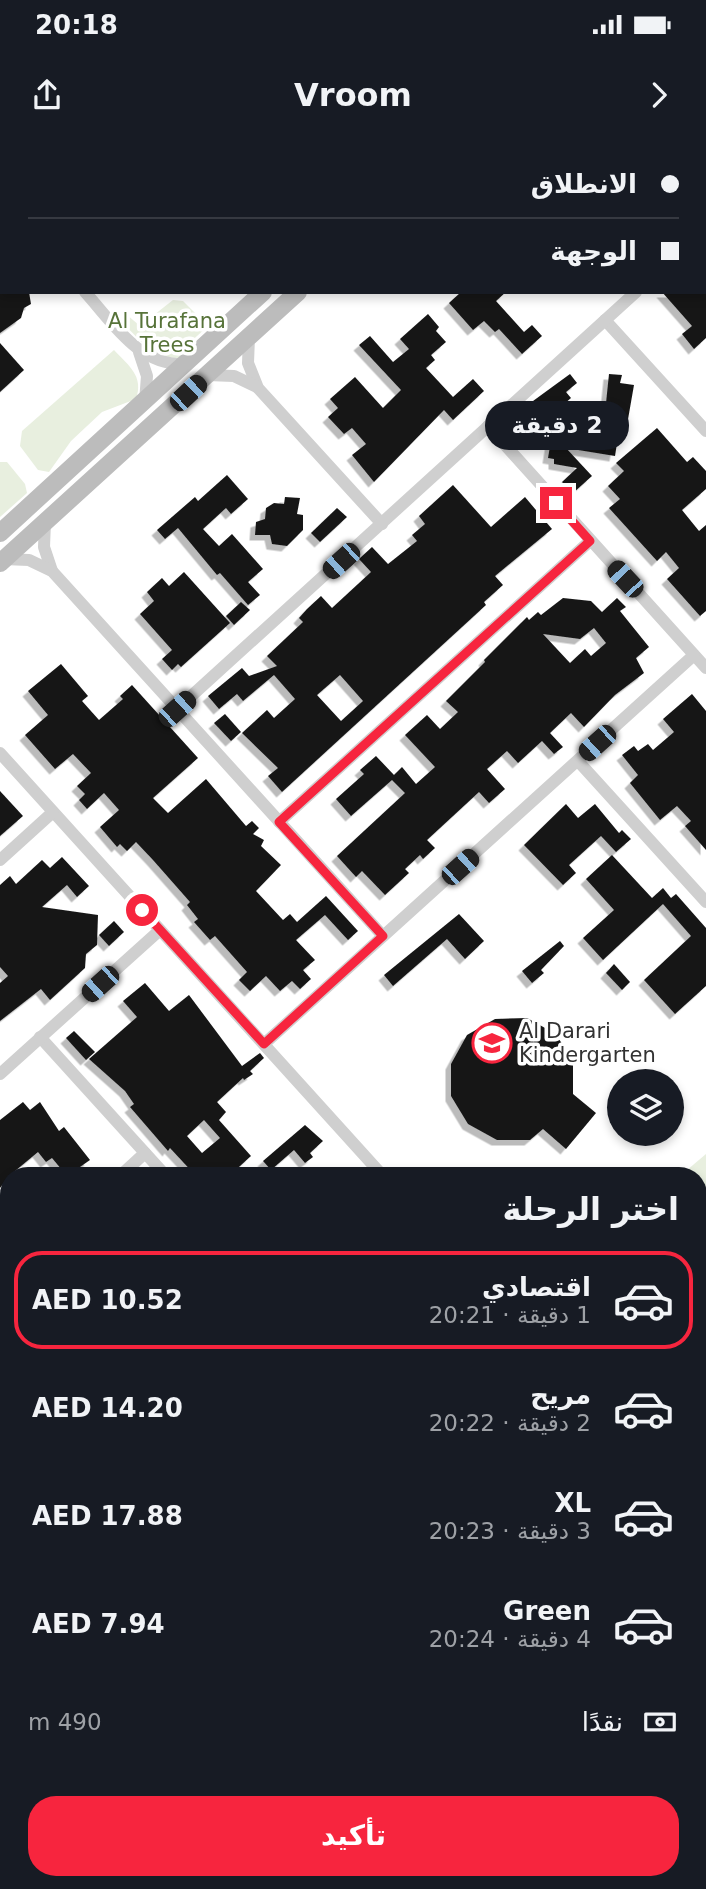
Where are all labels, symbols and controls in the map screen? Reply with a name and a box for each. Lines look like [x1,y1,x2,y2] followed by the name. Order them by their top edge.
[35,10,118,40] text: 20:18
[28,76,66,114] icon: share
[294,76,412,114] text: Vroom
[640,76,678,114] icon: forward
[531,169,637,199] text: الانطلاق
[550,236,637,266] text: الوجهة
[108,309,226,357] park label: Al Turafana Trees
[166,371,211,415] car
[484,402,628,450] callout: 2 دقيقة
[512,412,602,438] text: 2 دقيقة
[540,487,572,519] route end
[319,539,364,583] car
[603,556,648,602] car
[155,687,200,731] car
[575,721,620,765] car
[438,845,483,889] car
[126,894,158,926] route start
[78,962,123,1006] car
[519,1019,656,1067] place label: Al Darari Kindergarten
[471,1022,513,1064] school or university icon: Al Darari Kindergarten
[607,1069,684,1146] map controls
[607,1069,684,1146] button: layers
[502,1190,679,1228] text: اختر الرحلة
[612,1269,675,1332] icon: car
[482,1272,591,1302] text: اقتصادي
[32,1285,183,1315] text: AED 10.52
[429,1302,591,1328] text: 1 دقيقة · 20:21
[612,1377,675,1440] icon: car
[530,1380,591,1410] text: مريح
[32,1393,183,1423] text: AED 14.20
[429,1410,591,1436] text: 2 دقيقة · 20:22
[612,1485,675,1548] icon: car
[554,1488,591,1518] text: XL
[32,1501,183,1531] text: AED 17.88
[429,1518,591,1544] text: 3 دقيقة · 20:23
[612,1593,675,1656] icon: car
[503,1596,591,1626] text: Green
[32,1609,165,1639] text: AED 7.94
[429,1626,591,1652] text: 4 دقيقة · 20:24
[641,1703,679,1741] icon: cash
[582,1707,623,1737] text: نقدًا
[28,1709,102,1735] text: 490 m
[28,1796,679,1876] button: تأكيد

